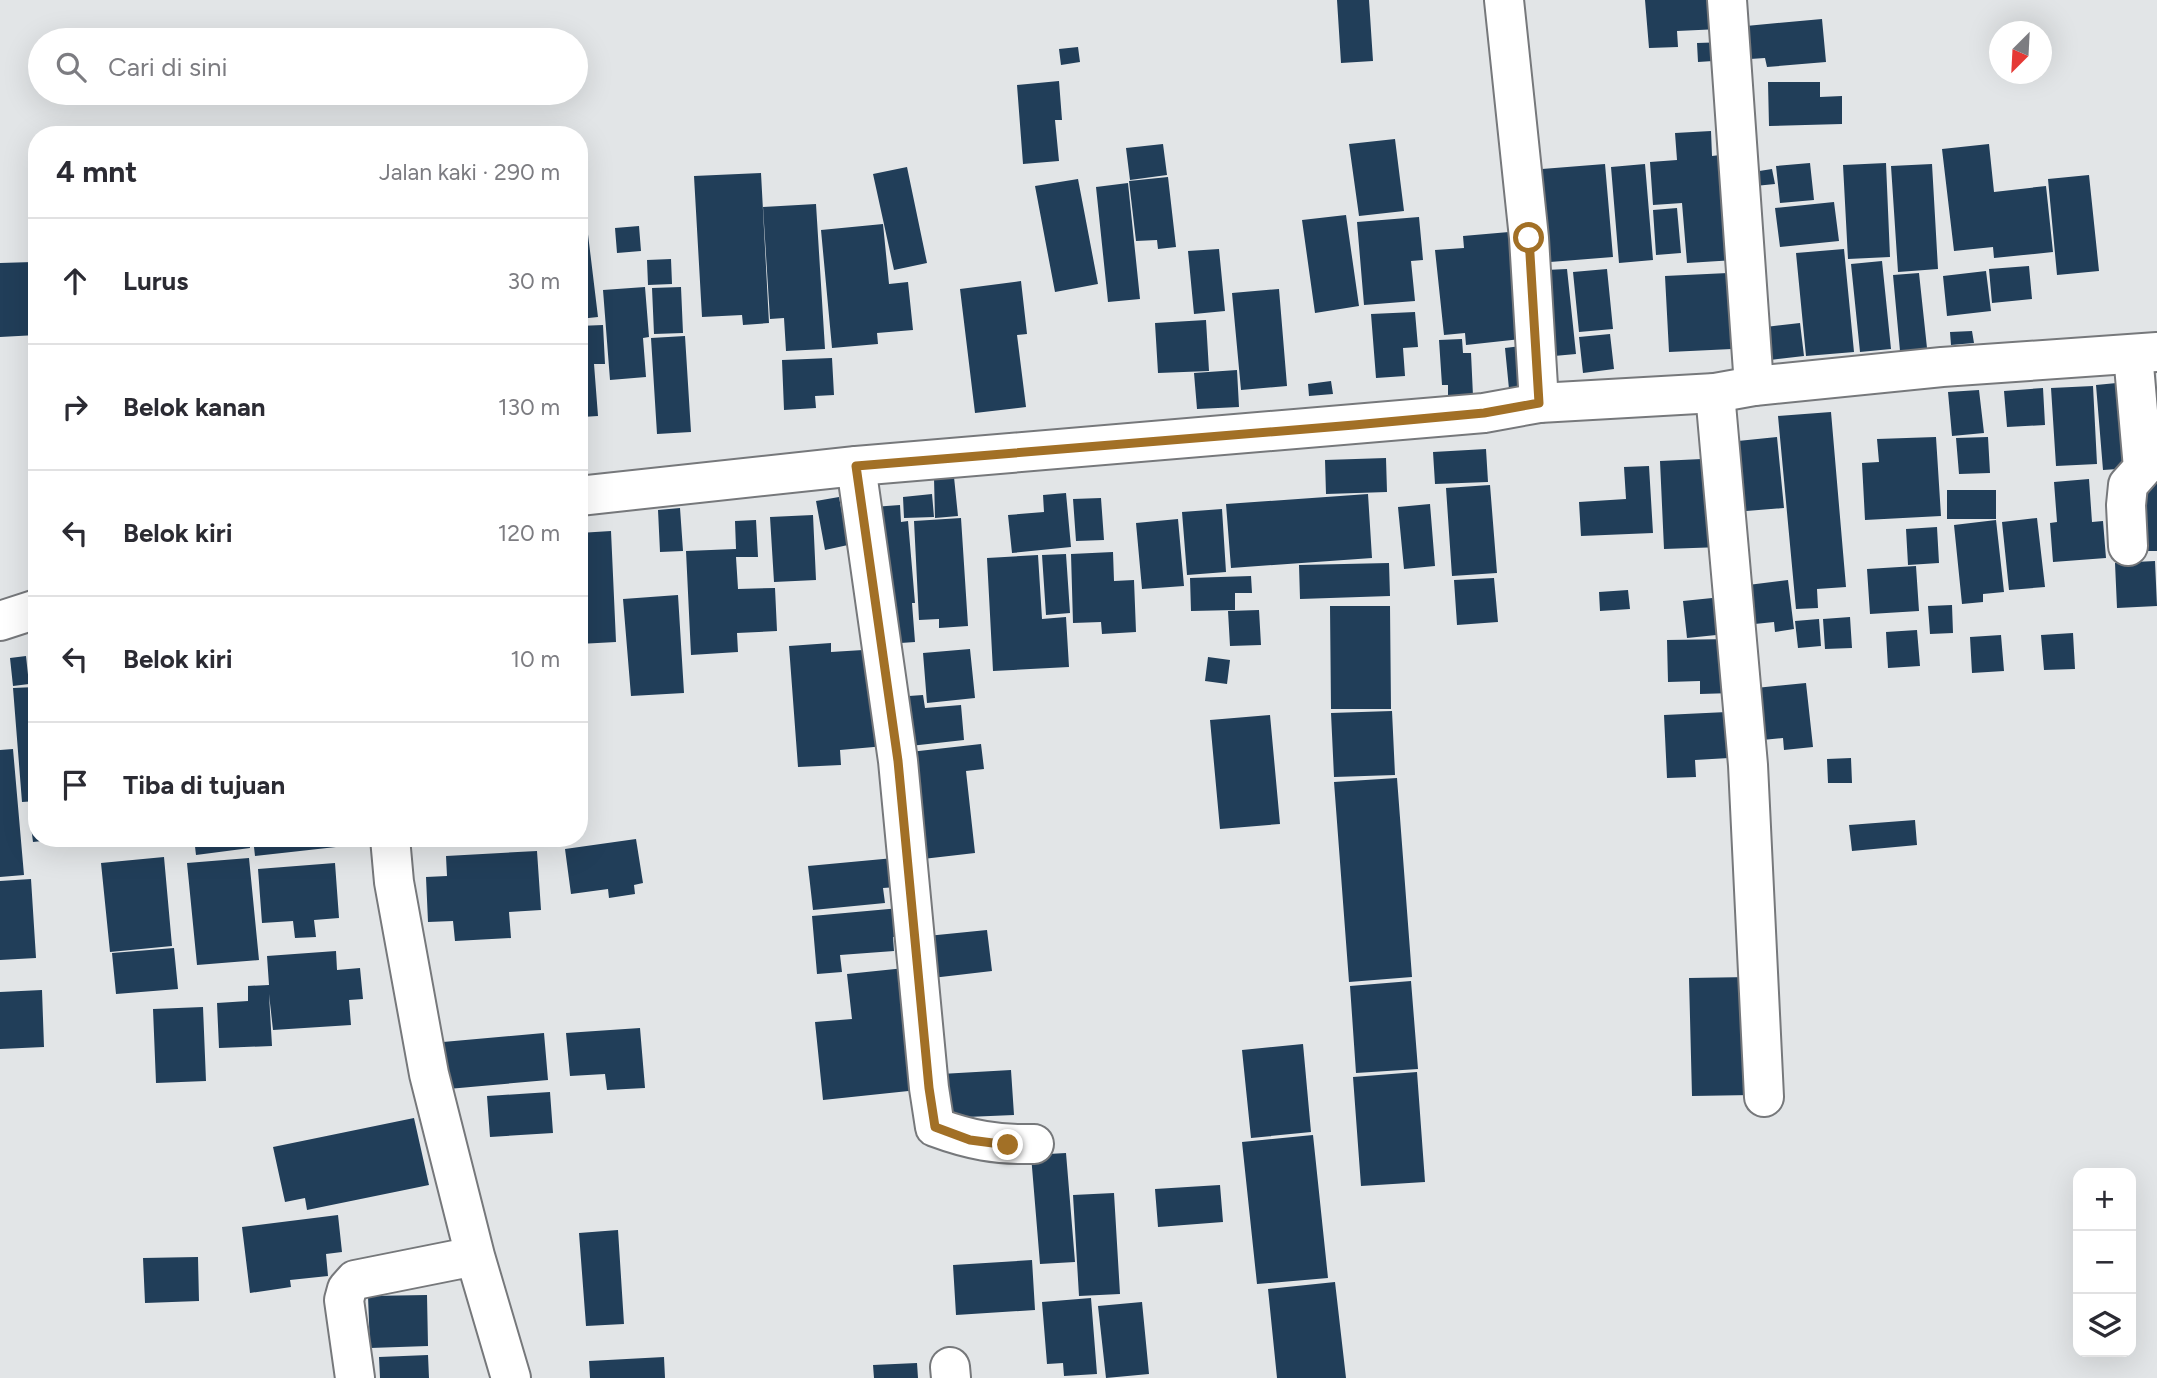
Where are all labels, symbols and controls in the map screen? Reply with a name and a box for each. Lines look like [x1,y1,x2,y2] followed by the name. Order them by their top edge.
[1989,21,2052,84] north arrow
[28,28,588,105] search box
[52,48,90,86] icon: search
[108,51,228,83] text: Cari di sini
[56,153,137,190] text: 4 mnt
[379,158,560,186] text: Jalan kaki · 290 m
[1513,222,1544,253] route start
[56,262,94,300] icon: ahead
[123,265,188,297] text: Lurus
[507,267,560,295] text: 30 m
[56,388,94,426] icon: right
[123,391,266,423] text: Belok kanan
[498,393,560,421] text: 130 m
[56,514,94,552] icon: left
[123,517,232,549] text: Belok kiri
[498,519,560,547] text: 120 m
[56,640,94,678] icon: left
[123,643,232,675] text: Belok kiri
[511,645,560,673] text: 10 m
[56,766,94,804] icon: arrive
[123,769,285,801] text: Tiba di tujuan
[992,1129,1023,1160] route end
[2073,1168,2136,1357] map controls
[2073,1168,2136,1231] button: +
[2073,1231,2136,1294] button: −
[2073,1294,2136,1357] button: layers

